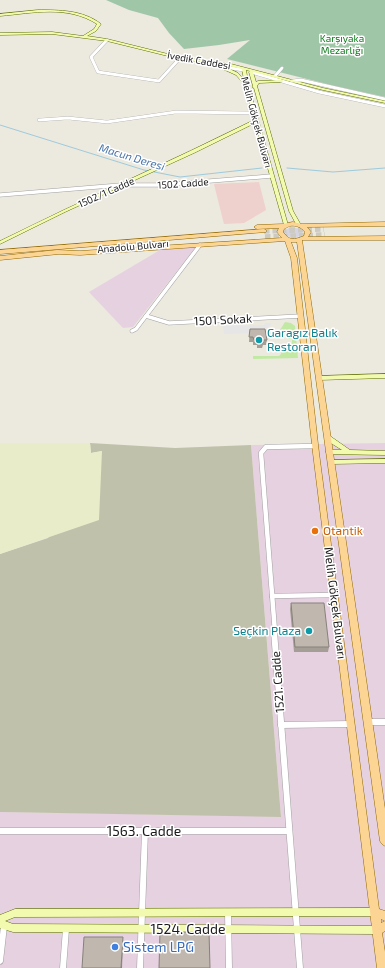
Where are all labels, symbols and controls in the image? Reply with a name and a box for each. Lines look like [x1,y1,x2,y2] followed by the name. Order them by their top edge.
[320,32,364,56] park label: Karşıyaka Mezarlığı
[166,49,232,71] street label: İvedik Caddesi
[238,75,275,169] street label: Melih Gökçek Bulvarı
[98,140,167,173] water label: Macun Deresi
[76,174,136,210] street label: 1502/1 Cadde
[157,175,209,191] street label: 1502 Cadde
[97,237,169,255] street label: Anadolu Bulvarı
[193,310,252,328] street label: 1501 Sokak
[267,325,338,353] place label: Garagız Balık Restoran
[254,335,264,345] marker: Garagız Balık Restoran
[323,523,363,537] place label: Otantik
[310,526,320,536] marker: Otantik
[321,546,350,660] street label: Melih Gökçek Bulvarı
[233,623,301,638] place label: Seçkin Plaza
[304,626,314,636] marker: Seçkin Plaza
[268,651,286,713] street label: 1521. Cadde
[107,822,181,839] street label: 1563. Cadde
[150,920,226,937] street label: 1524. Cadde
[123,938,194,955] place label: Sistem LPG
[110,942,120,952] marker: Sistem LPG

